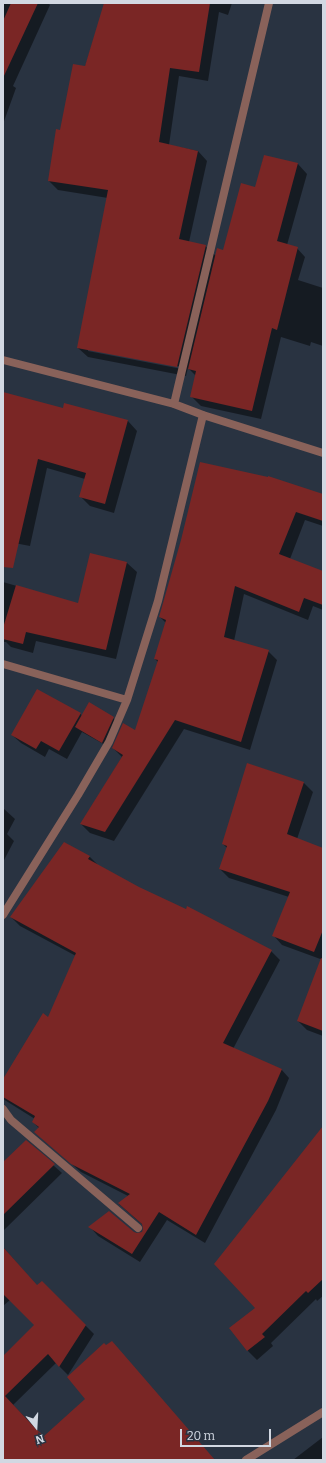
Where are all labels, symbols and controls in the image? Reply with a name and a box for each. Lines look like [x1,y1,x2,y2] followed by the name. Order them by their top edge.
[16,1407,56,1447] north arrow
[182,1421,273,1447] scale bar
[187,1429,215,1443] text: 20 m
[34,1431,46,1446] text: N

